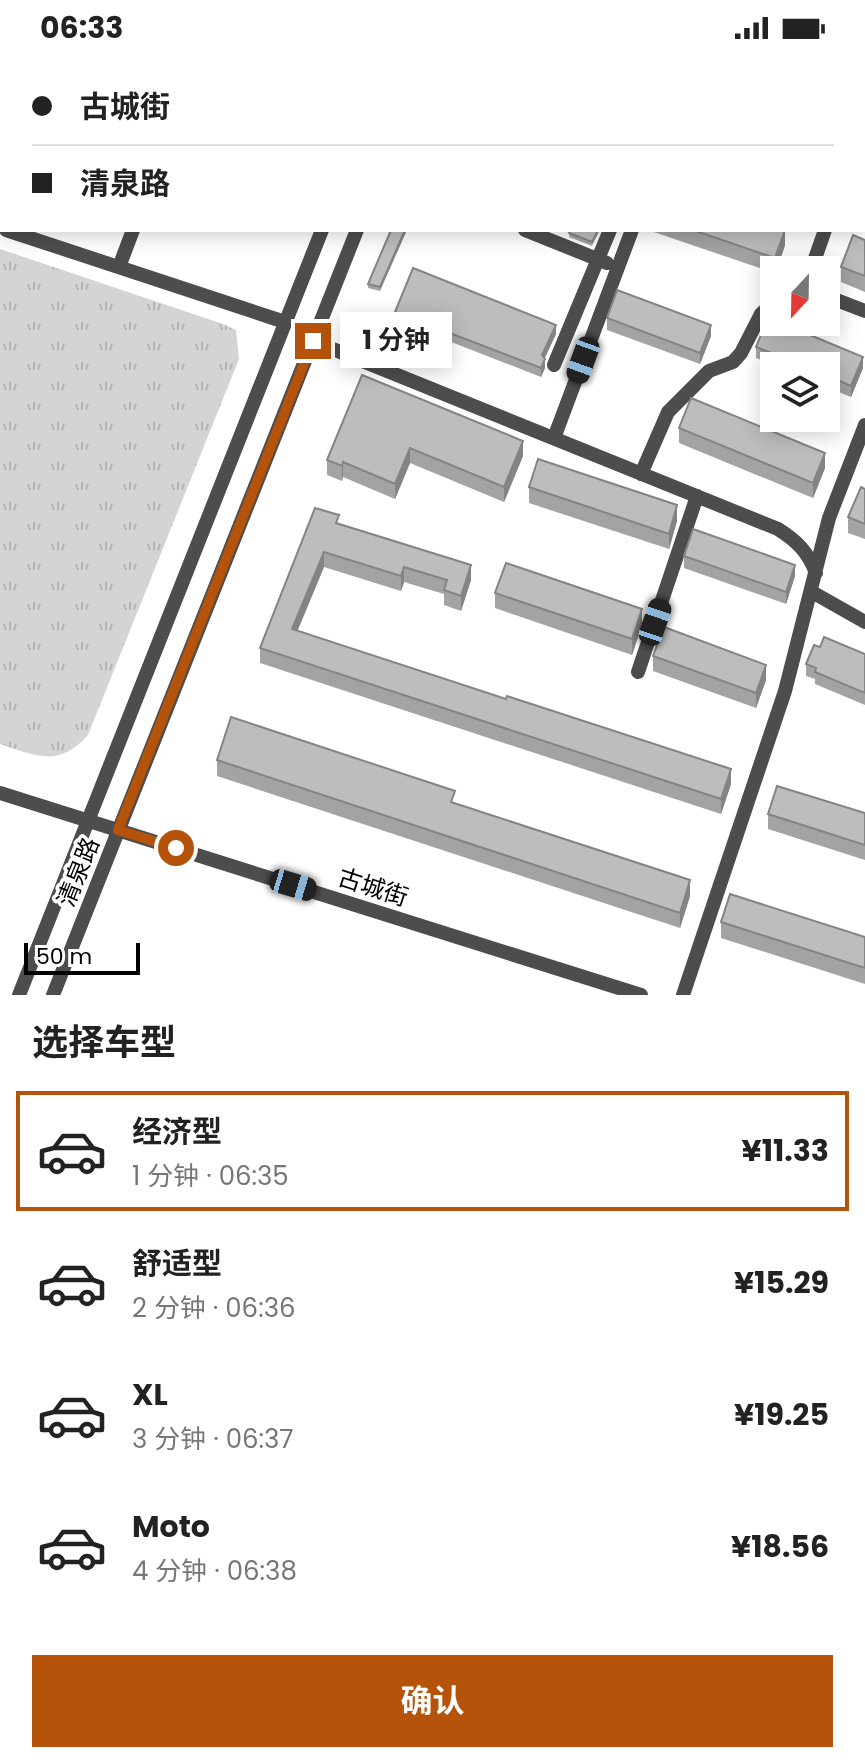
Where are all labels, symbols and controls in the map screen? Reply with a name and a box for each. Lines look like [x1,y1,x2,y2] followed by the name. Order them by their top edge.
[40,6,124,49] text: 06:33
[80,85,170,128] text: 古城街
[80,162,170,205] text: 清泉路
[760,256,840,336] north arrow
[760,256,840,432] map controls
[341,313,453,369] callout: 1 分钟
[362,322,430,358] text: 1 分钟
[295,323,331,359] route end
[564,333,602,387] car
[760,352,840,432] button: layers
[636,595,674,649] car
[158,830,194,866] route start
[49,832,107,912] street label: 清泉路
[334,860,412,914] street label: 古城街
[267,867,319,903] car
[24,939,140,975] scale bar
[36,941,92,972] text: 50 m
[32,1017,176,1068] text: 选择车型
[132,1110,222,1153] text: 经济型
[36,1115,108,1187] icon: car
[742,1129,829,1172] text: ¥11.33
[132,1158,289,1194] text: 1 分钟 · 06:35
[132,1242,222,1285] text: 舒适型
[36,1247,108,1319] icon: car
[734,1261,829,1304] text: ¥15.29
[132,1290,296,1326] text: 2 分钟 · 06:36
[132,1373,168,1416] text: XL
[36,1379,108,1451] icon: car
[734,1393,829,1436] text: ¥19.25
[132,1421,294,1457] text: 3 分钟 · 06:37
[132,1505,210,1548] text: Moto
[36,1511,108,1583] icon: car
[731,1525,829,1568] text: ¥18.56
[132,1553,297,1589] text: 4 分钟 · 06:38
[32,1655,833,1747] button: 确认

